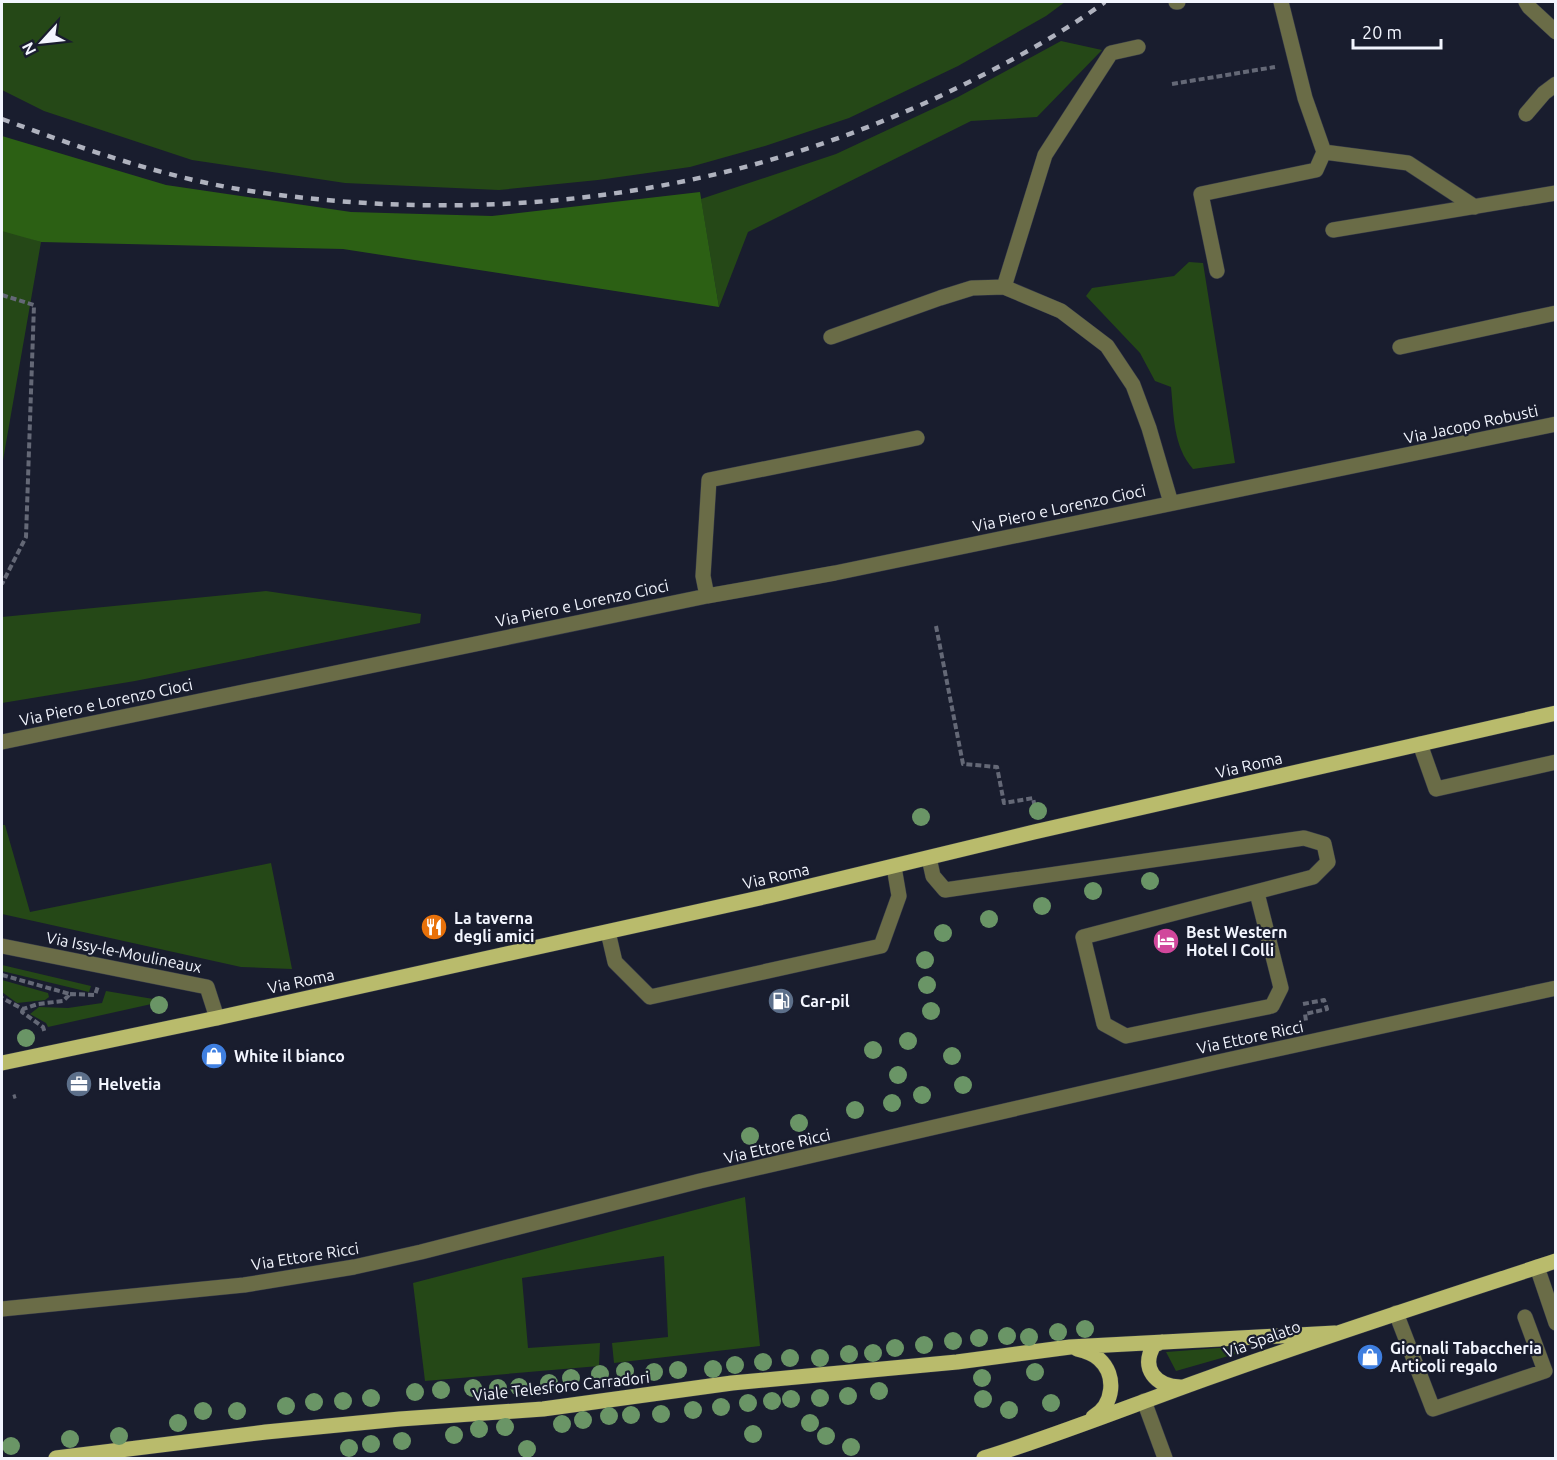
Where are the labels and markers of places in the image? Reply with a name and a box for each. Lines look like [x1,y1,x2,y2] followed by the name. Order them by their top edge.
[454,909,535,945] place label: La taverna degli amici
[419,912,449,942] restaurant icon: La taverna degli amici
[1186,923,1287,959] place label: Best Western Hotel I Colli
[1151,926,1181,956] hotel icon: Best Western Hotel I Colli
[766,986,796,1016] fuel station icon: Car-pil
[800,992,850,1010] place label: Car-pil
[199,1041,229,1071] shop icon: White il bianco
[234,1047,345,1065] place label: White il bianco
[64,1069,94,1099] office icon: Helvetia
[98,1075,161,1093] place label: Helvetia
[1390,1339,1542,1375] place label: Giornali Tabaccheria Articoli regalo
[1355,1342,1385,1372] shop icon: Giornali Tabaccheria Articoli regalo

